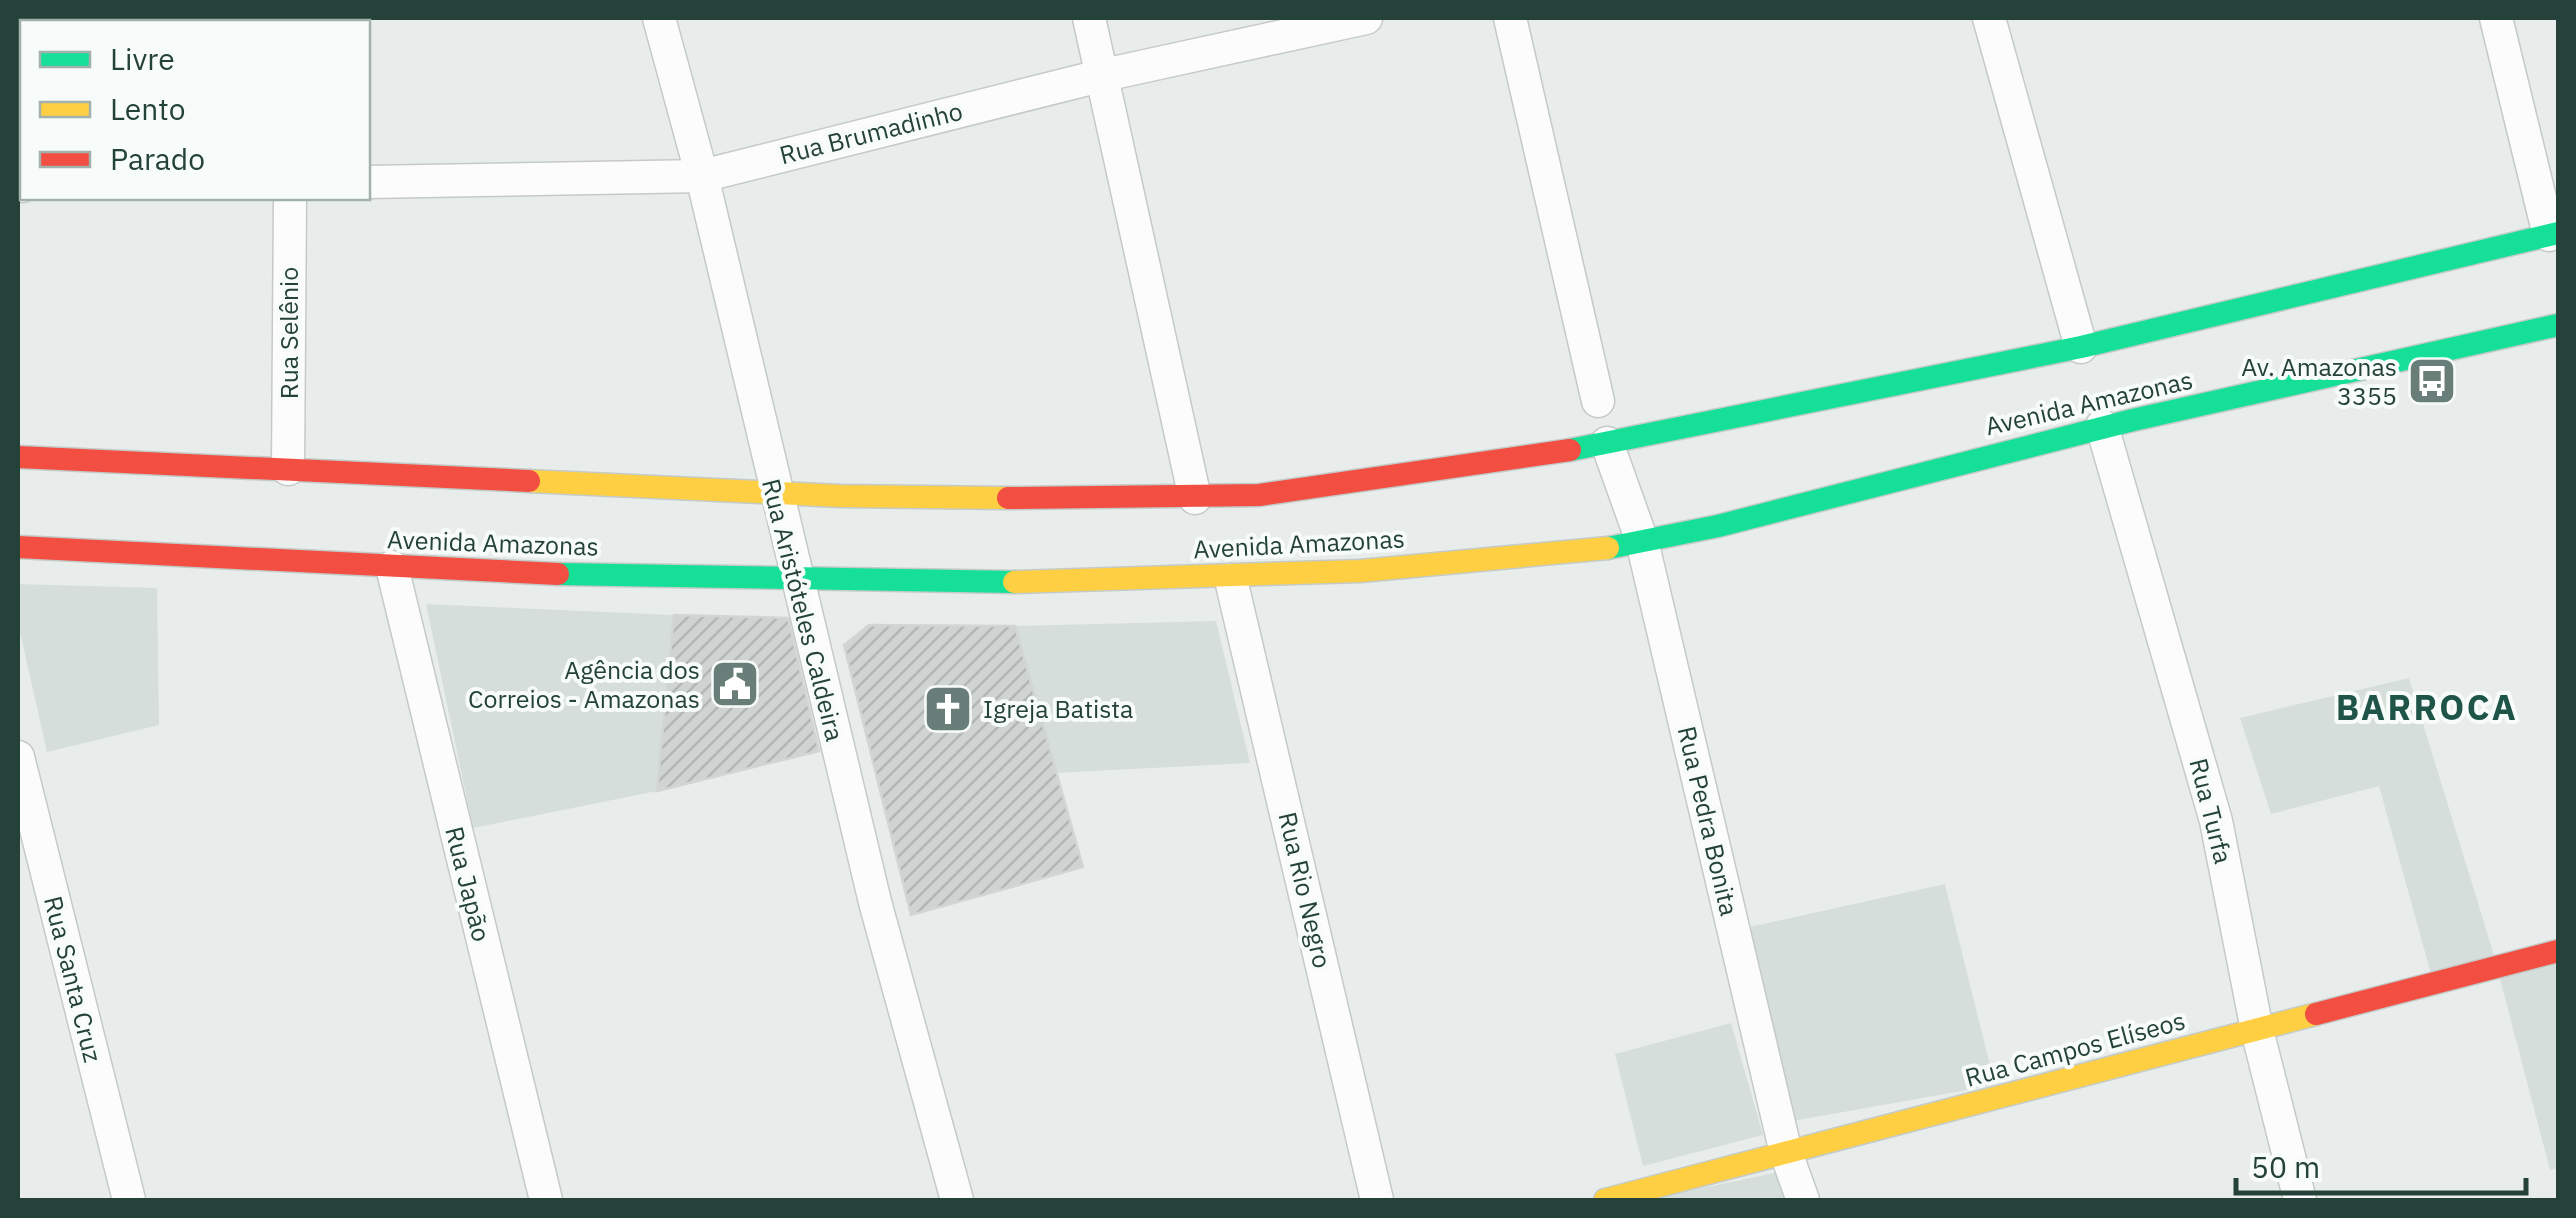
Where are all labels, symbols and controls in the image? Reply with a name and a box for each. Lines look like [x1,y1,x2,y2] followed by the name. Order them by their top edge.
[20,20,370,200] legend
[110,39,175,78] text: Livre
[110,89,185,128] text: Lento
[776,94,966,171] street label: Rua Brumadinho
[110,139,205,178] text: Parado
[272,267,305,399] street label: Rua Selênio
[2241,350,2397,412] place label: Av. Amazonas 3355
[2406,355,2458,407] bus stop icon: Av. Amazonas 3355
[1982,363,2196,442] street label: Avenida Amazonas
[755,475,852,744] street label: Rua Aristóteles Caldeira
[1192,521,1406,566] street label: Avenida Amazonas
[387,522,599,563] street label: Avenida Amazonas
[468,653,700,715] place label: Agência dos Correios - Amazonas
[709,658,761,710] public building icon: Agência dos Correios - Amazonas
[922,683,974,735] church icon: Igreja Batista
[2336,684,2518,730] district label: BARROCA
[983,692,1133,725] place label: Igreja Batista
[1671,723,1746,919] street label: Rua Pedra Bonita
[2182,755,2240,867] street label: Rua Turfa
[1271,809,1339,971] street label: Rua Rio Negro
[438,823,499,945] street label: Rua Japão
[37,892,110,1065] street label: Rua Santa Cruz
[1961,1003,2189,1094] street label: Rua Campos Elíseos
[2236,1133,2526,1195] scale bar
[2251,1147,2320,1186] text: 50 m

